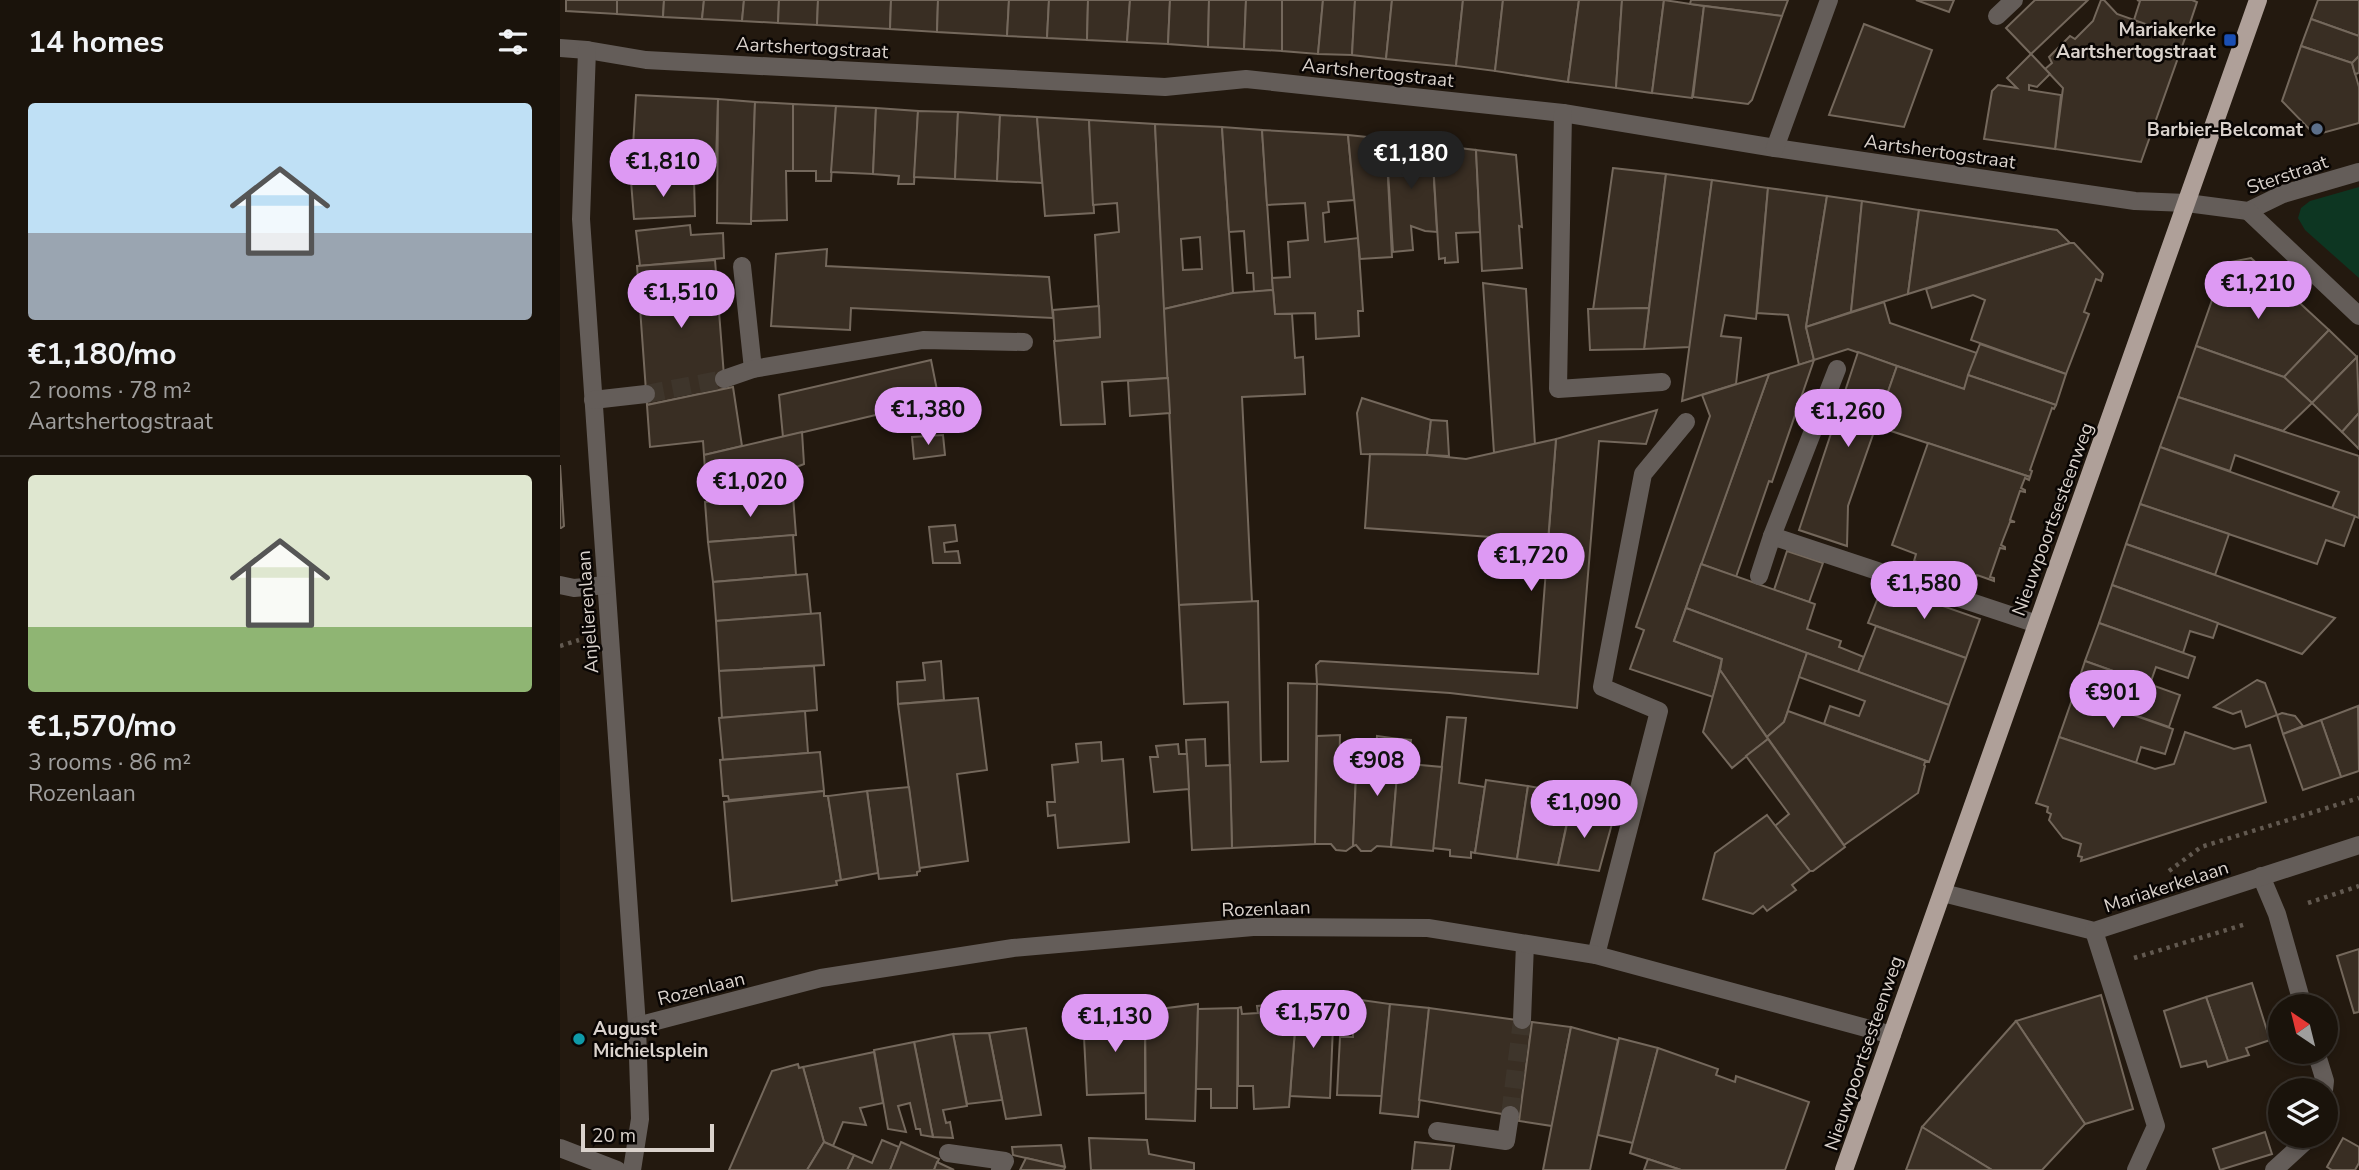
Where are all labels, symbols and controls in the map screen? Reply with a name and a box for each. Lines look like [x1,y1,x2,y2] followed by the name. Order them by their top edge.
[2056,17,2217,65] place label: Mariakerke Aartshertogstraat
[28,22,164,63] text: 14 homes
[494,23,532,61] icon: filters
[735,31,889,65] street label: Aartshertogstraat
[2222,32,2238,48] marker: Mariakerke Aartshertogstraat
[1301,52,1456,94] street label: Aartshertogstraat
[2147,117,2304,143] place label: Barbier-Belcomat
[2309,121,2325,137] marker: Barbier-Belcomat
[1862,128,2018,176] street label: Aartshertogstraat
[1354,132,1468,191] pin: €1,180
[1374,138,1448,169] text: €1,180
[606,140,720,199] pin: €1,810
[626,146,700,177] text: €1,810
[217,148,343,274] icon: home
[2243,149,2332,201] street label: Sterstraat
[2201,262,2315,321] pin: €1,210
[2221,268,2295,299] text: €1,210
[624,270,738,330] pin: €1,510
[644,277,718,308] text: €1,510
[28,334,177,375] text: €1,180/mo
[28,375,191,406] text: 2 rooms · 78 m²
[871,388,985,447] pin: €1,380
[1791,390,1905,449] pin: €1,260
[891,394,965,425] text: €1,380
[1811,396,1885,427] text: €1,260
[28,406,213,437] text: Aartshertogstraat
[2006,419,2100,620] street label: Nieuwpoortsesteenweg
[693,460,807,519] pin: €1,020
[713,466,787,497] text: €1,020
[217,520,343,646] icon: home
[1474,534,1588,593] pin: €1,720
[1494,540,1568,571] text: €1,720
[571,549,605,674] street label: Anjelierenlaan
[1867,562,1981,621] pin: €1,580
[1887,568,1961,599] text: €1,580
[2072,670,2154,730] pin: €901
[2085,677,2141,708] text: €901
[28,706,177,747] text: €1,570/mo
[1336,738,1418,798] pin: €908
[1349,745,1405,776] text: €908
[28,747,191,778] text: 3 rooms · 86 m²
[28,778,136,809] text: Rozenlaan
[1527,780,1641,840] pin: €1,090
[1547,787,1621,818] text: €1,090
[2101,855,2232,919] street label: Mariakerkelaan
[1221,894,1311,924] street label: Rozenlaan
[1818,953,1909,1154] street label: Nieuwpoortsesteenweg
[655,966,748,1012] street label: Rozenlaan
[1256,990,1370,1050] pin: €1,570
[2268,994,2338,1064] north arrow
[2268,994,2338,1148] map controls
[1058,995,1172,1054] pin: €1,130
[1276,997,1350,1028] text: €1,570
[1078,1001,1152,1032] text: €1,130
[593,1016,708,1064] place label: August Michielsplein
[571,1031,587,1047] marker: August Michielsplein
[2268,1078,2338,1148] button: layers
[581,1121,714,1153] scale bar
[592,1123,636,1149] text: 20 m

